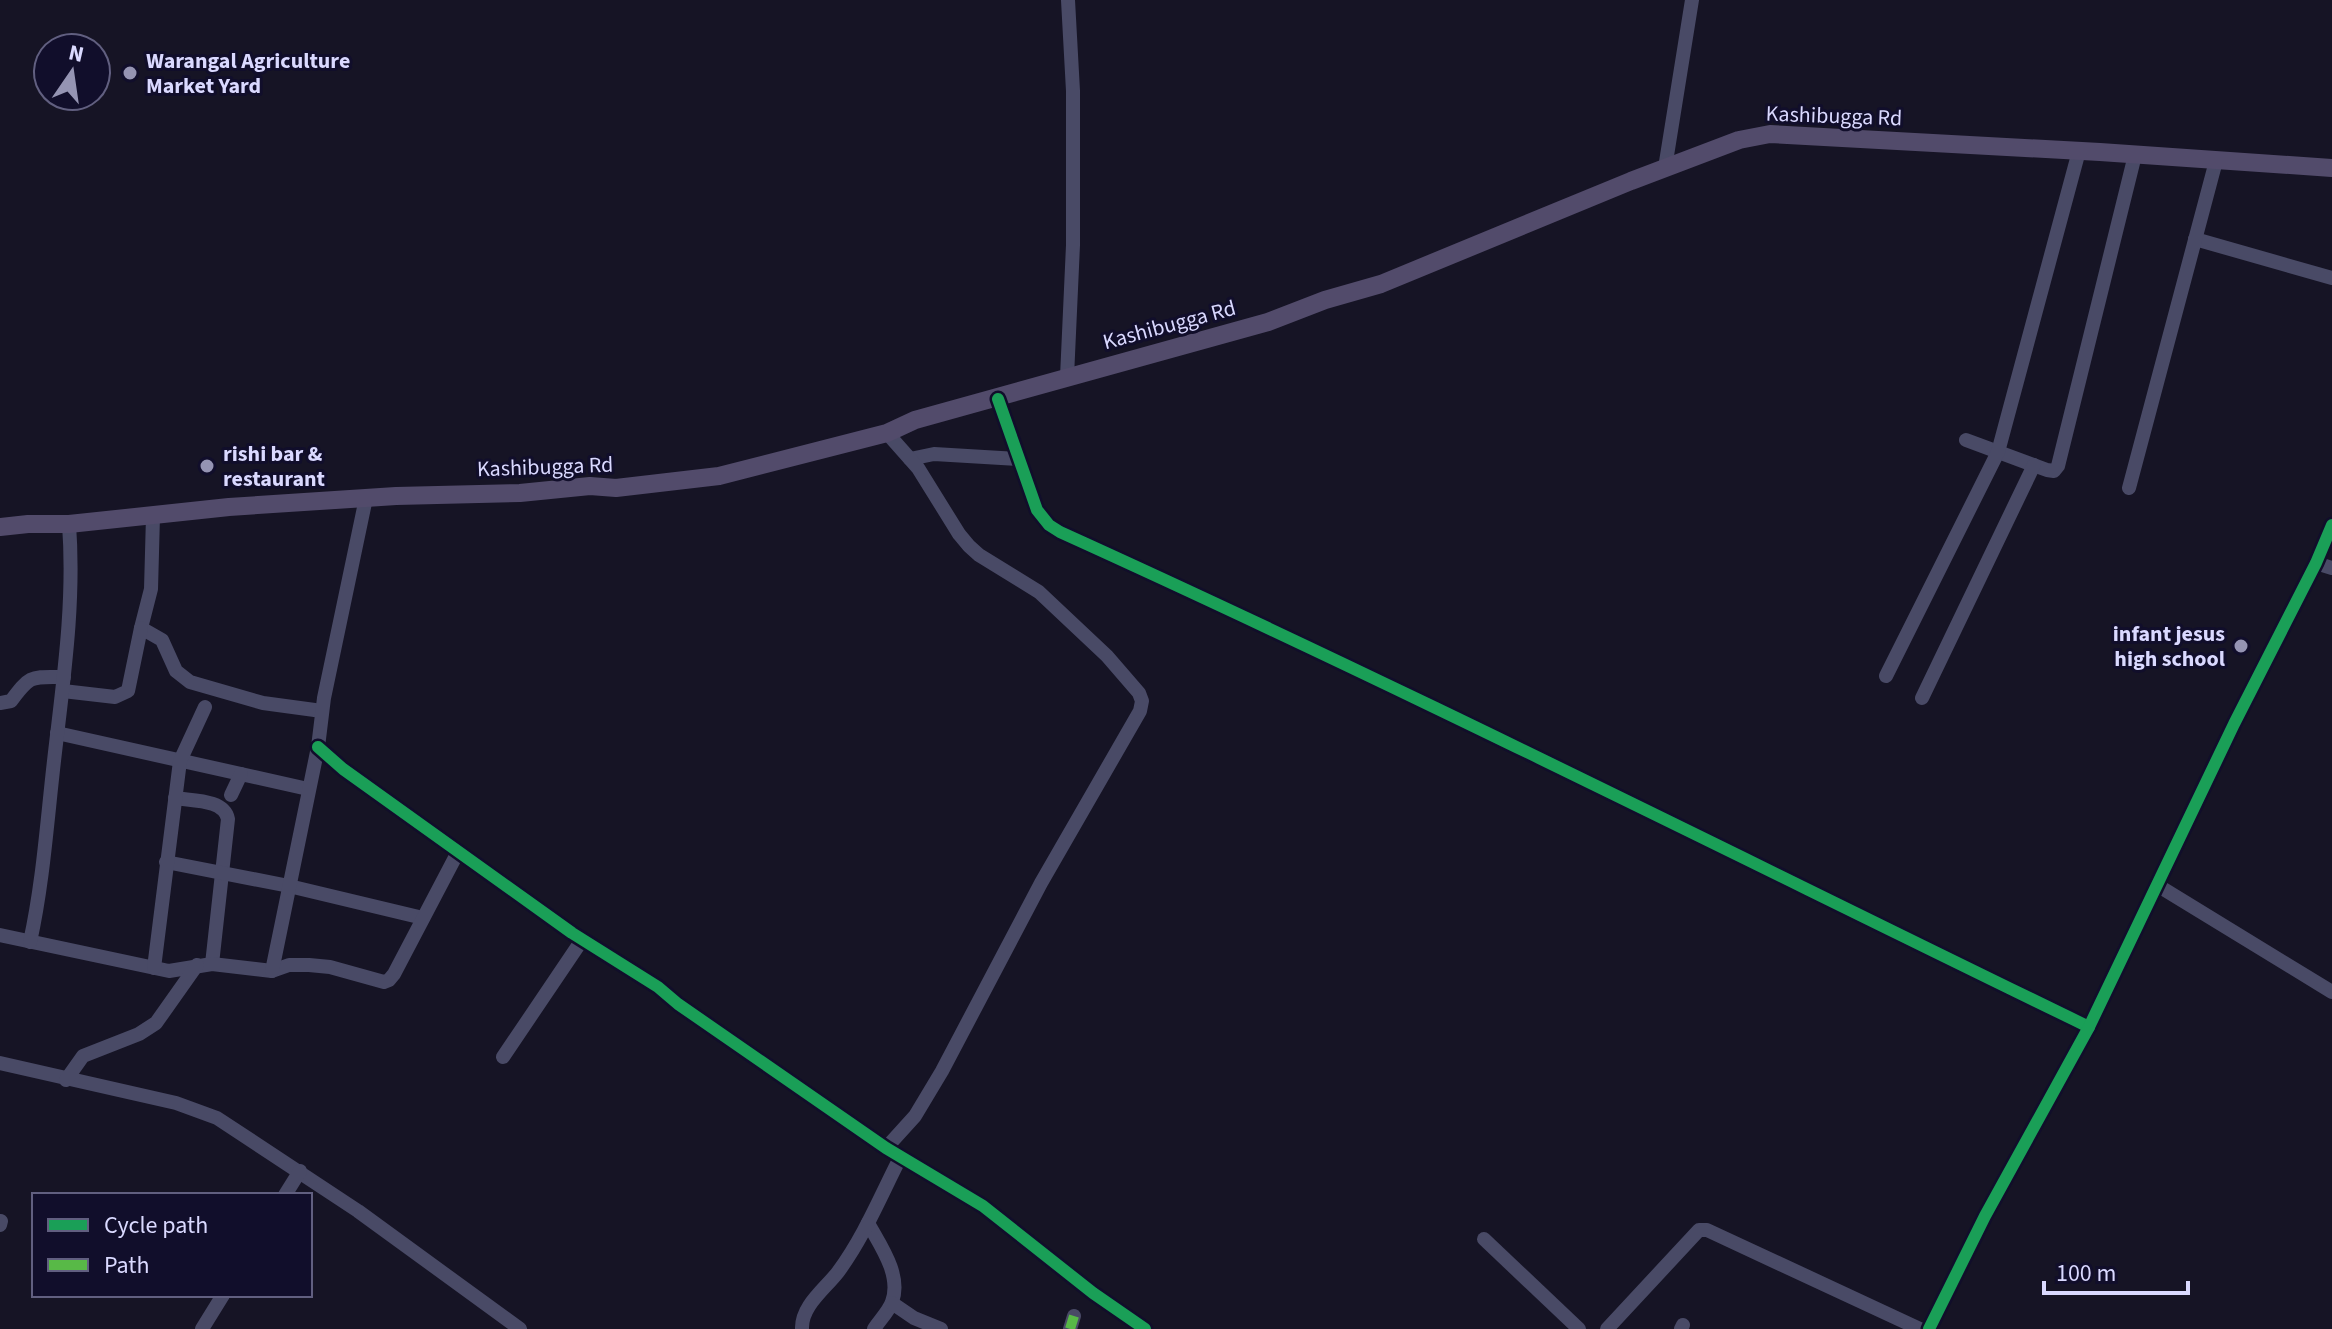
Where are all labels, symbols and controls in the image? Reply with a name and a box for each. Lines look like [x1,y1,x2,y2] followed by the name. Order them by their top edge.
[32,32,112,112] north arrow
[66,36,87,71] text: N
[146,45,350,102] place label: Warangal Agriculture Market Yard
[121,64,139,82] marker: Warangal Agriculture Market Yard
[1765,98,1903,134] street label: Kashibugga Rd
[1099,292,1239,358] street label: Kashibugga Rd
[223,438,326,495] place label: rishi bar & restaurant
[476,449,614,485] street label: Kashibugga Rd
[198,457,216,475] marker: rishi bar & restaurant
[2113,618,2226,675] place label: infant jesus high school
[2232,637,2250,655] marker: infant jesus high school
[32,1193,312,1297] legend
[104,1208,208,1243] text: Cycle path
[2044,1245,2188,1295] scale bar
[104,1248,150,1283] text: Path
[2056,1256,2116,1291] text: 100 m

